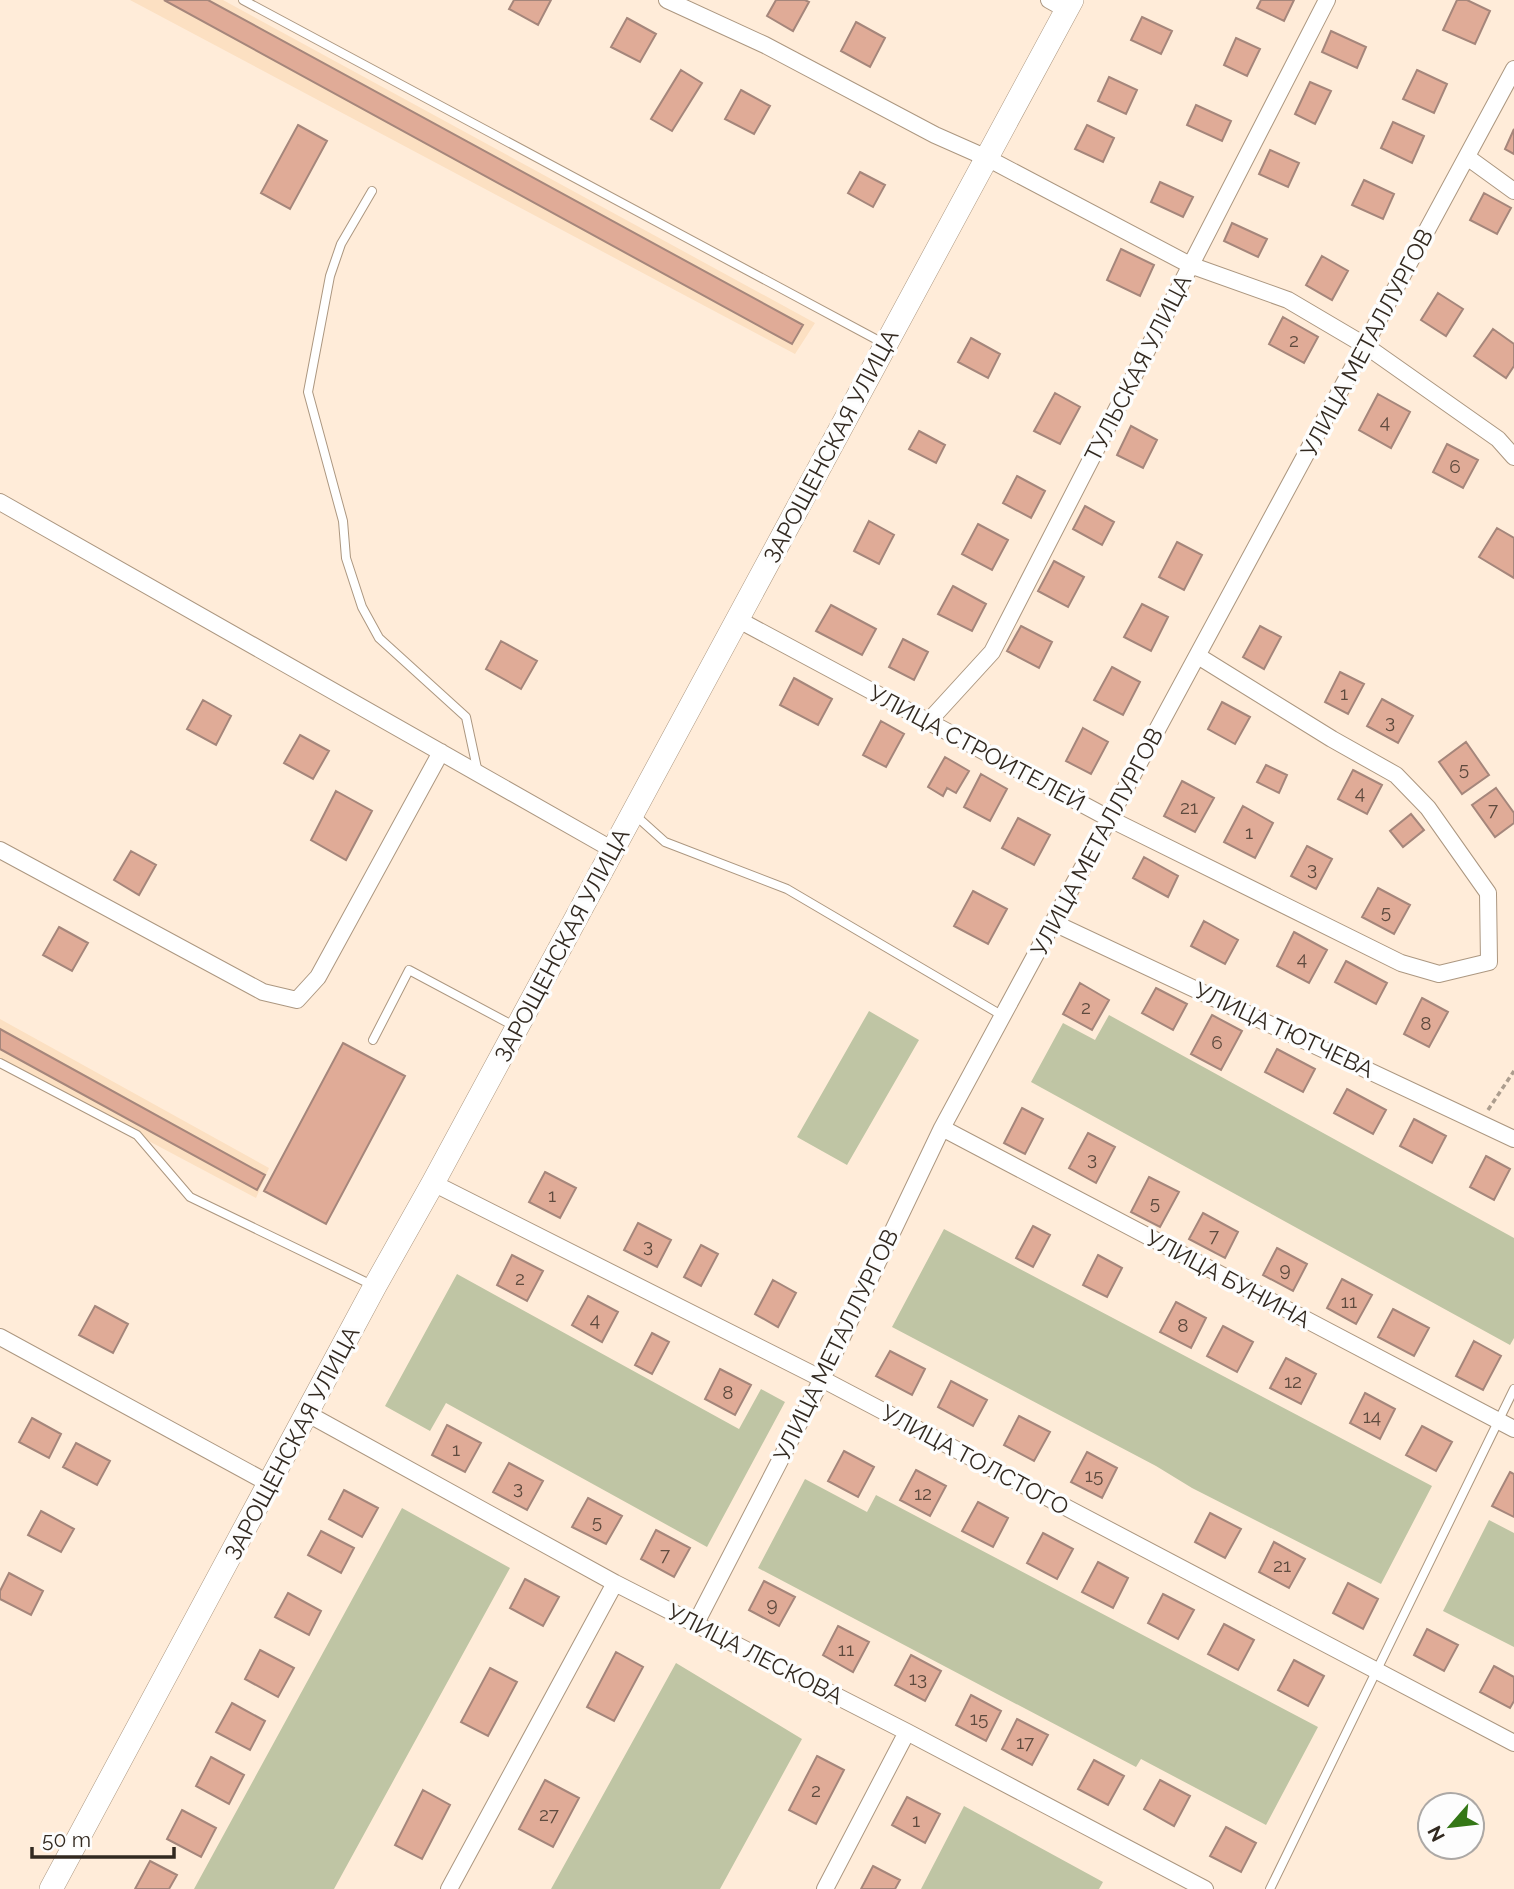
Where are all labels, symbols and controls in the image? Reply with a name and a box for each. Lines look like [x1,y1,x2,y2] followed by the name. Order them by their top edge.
[1295,224,1438,461] street label: УЛИЦА МЕТАЛЛУРГОВ
[1079,269,1197,466] street label: ТУЛЬСКАЯ УЛИЦА
[758,324,904,567] street label: ЗАРОЩЕНСКАЯ УЛИЦА
[1289,329,1299,351] house number: 2
[1380,410,1390,432] house number: 4
[1449,455,1461,477] house number: 6
[865,679,1090,816] street label: УЛИЦА СТРОИТЕЛЕЙ
[1340,682,1348,704] house number: 1
[1385,710,1395,732] house number: 3
[1025,723,1168,960] street label: УЛИЦА МЕТАЛЛУРГОВ
[1459,757,1469,779] house number: 5
[1355,781,1365,803] house number: 4
[1180,796,1198,818] house number: 21
[1488,798,1498,820] house number: 7
[1245,821,1253,843] house number: 1
[489,823,635,1066] street label: ЗАРОЩЕНСКАЯ УЛИЦА
[1307,857,1317,879] house number: 3
[1381,900,1391,922] house number: 5
[1297,947,1307,969] house number: 4
[1190,976,1379,1083] street label: УЛИЦА ТЮТЧЕВА
[1081,996,1091,1018] house number: 2
[1420,1012,1432,1034] house number: 8
[1211,1031,1223,1053] house number: 6
[1087,1147,1097,1169] house number: 3
[548,1184,556,1206] house number: 1
[1150,1191,1160,1213] house number: 5
[768,1224,903,1465] street label: УЛИЦА МЕТАЛЛУРГОВ
[1142,1224,1315,1333] street label: УЛИЦА БУНИНА
[1209,1224,1219,1246] house number: 7
[643,1234,653,1256] house number: 3
[1279,1258,1291,1280] house number: 9
[515,1267,525,1289] house number: 2
[1341,1290,1357,1312] house number: 11
[590,1308,600,1330] house number: 4
[1177,1314,1189,1336] house number: 8
[219,1321,365,1564] street label: ЗАРОЩЕНСКАЯ УЛИЦА
[1284,1370,1302,1392] house number: 12
[722,1381,734,1403] house number: 8
[877,1399,1074,1520] street label: УЛИЦА ТОЛСТОГО
[1363,1405,1381,1427] house number: 14
[452,1438,460,1460] house number: 1
[1085,1464,1103,1486] house number: 15
[513,1476,523,1498] house number: 3
[914,1482,932,1504] house number: 12
[592,1510,602,1532] house number: 5
[660,1543,670,1565] house number: 7
[1273,1554,1291,1576] house number: 21
[766,1593,778,1615] house number: 9
[663,1598,848,1710] street label: УЛИЦА ЛЕСКОВА
[838,1638,854,1660] house number: 11
[909,1667,927,1689] house number: 13
[970,1707,988,1729] house number: 15
[1016,1731,1034,1753] house number: 17
[811,1779,821,1801] house number: 2
[1416,1791,1486,1861] north arrow
[539,1803,559,1825] house number: 27
[912,1809,920,1831] house number: 1
[32,1815,173,1859] scale bar
[1423,1822,1449,1846] text: N
[42,1827,91,1852] text: 50 m

